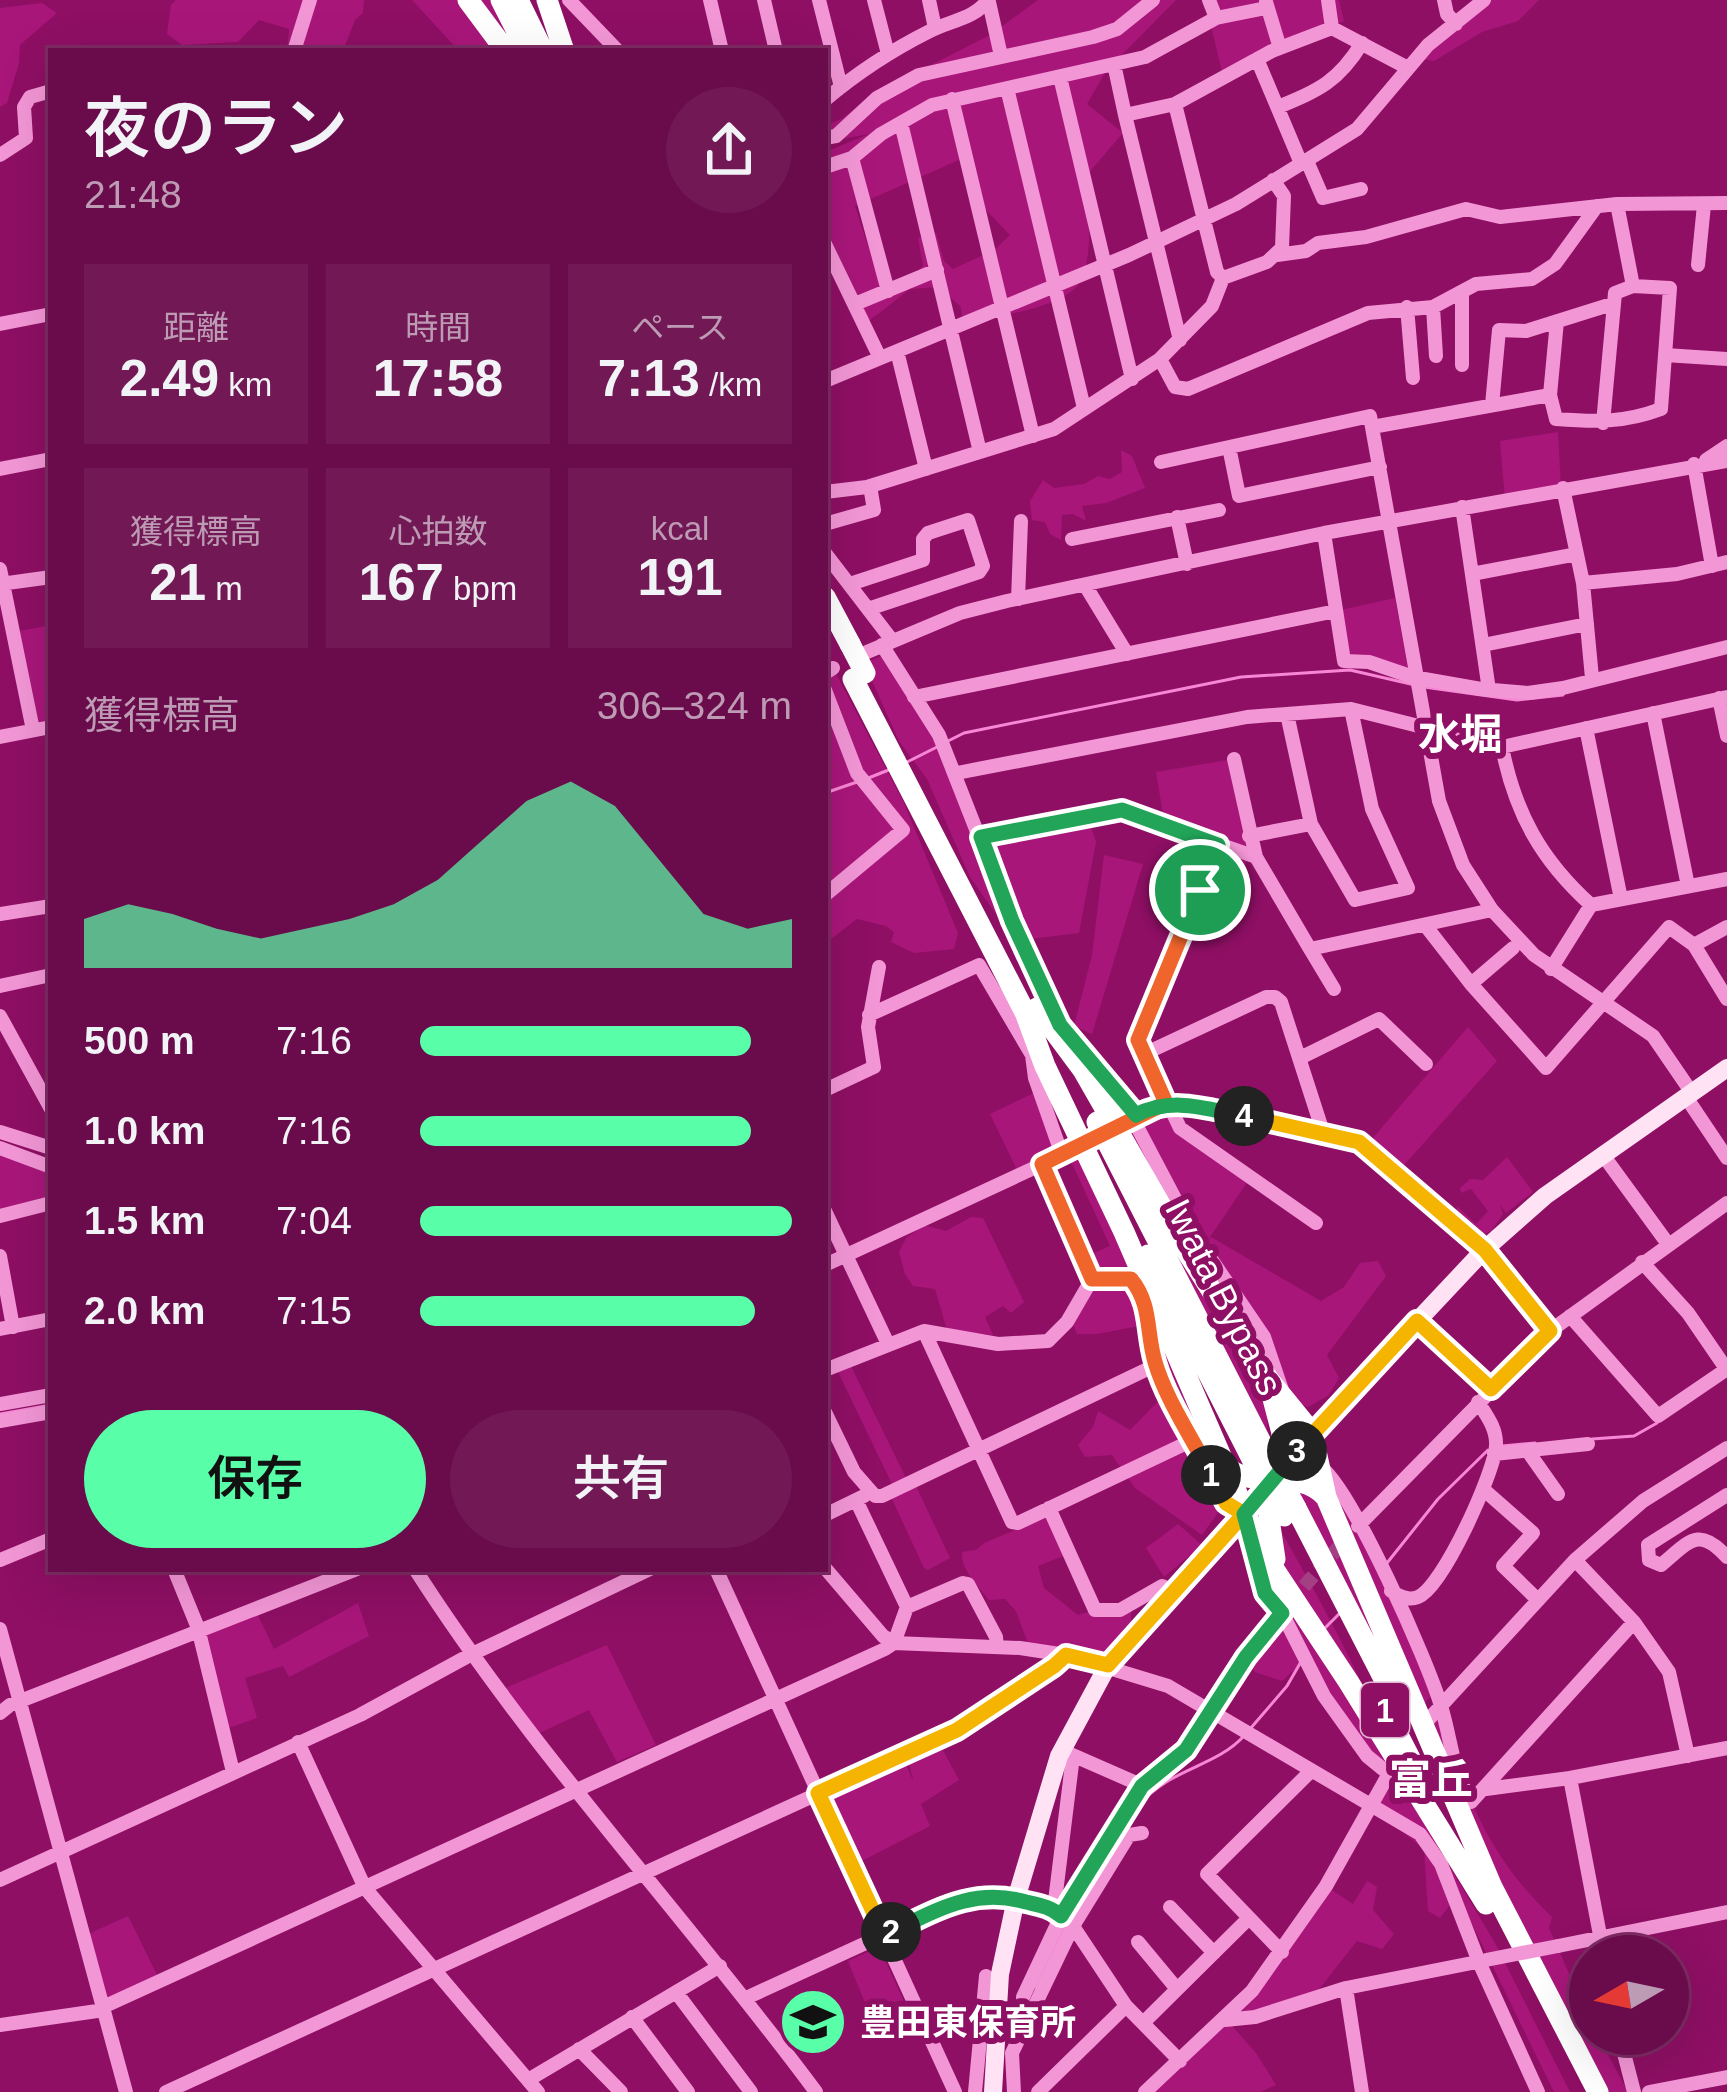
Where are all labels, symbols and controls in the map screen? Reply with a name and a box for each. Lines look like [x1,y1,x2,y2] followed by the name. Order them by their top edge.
[666,87,792,213] button: share
[84,91,348,165] text: 夜のラン
[84,173,182,216] text: 21:48
[163,309,229,346] text: 距離
[405,309,471,346] text: 時間
[631,309,729,346] text: ペース
[120,350,219,407] text: 2.49
[373,350,503,407] text: 17:58
[598,350,700,407] text: 7:13
[219,366,272,403] text: km
[700,366,762,403] text: /km
[651,510,709,547] text: kcal
[130,513,262,550] text: 獲得標高
[389,513,488,550] text: 心拍数
[637,549,723,606] text: 191
[149,554,206,611] text: 21
[359,554,444,611] text: 167
[206,570,243,607] text: m
[444,570,517,607] text: bpm
[597,684,792,727] text: 306–324 m
[84,694,240,737] text: 獲得標高
[1418,711,1502,758] district label: 水堀
[1149,839,1251,941] pin
[1167,857,1233,923] icon: arrive
[84,1019,195,1062] text: 500 m
[276,1019,352,1062] text: 7:16
[1214,1086,1274,1146] pin: 4
[1235,1097,1253,1134] text: 4
[84,1109,205,1152] text: 1.0 km
[276,1109,352,1152] text: 7:16
[1157,1192,1291,1402] street label: Iwata Bypass
[84,1199,205,1242] text: 1.5 km
[276,1199,352,1242] text: 7:04
[84,1289,205,1332] text: 2.0 km
[276,1289,352,1332] text: 7:15
[84,1410,426,1548] button: 保存
[450,1410,792,1548] button: 共有
[1267,1421,1327,1481] pin: 3
[1288,1432,1306,1469] text: 3
[1181,1445,1241,1505] pin: 1
[1202,1456,1220,1493] text: 1
[1361,1683,1409,1737] road number: 1
[1389,1756,1473,1803] district label: 富丘
[861,1902,921,1962] pin: 2
[882,1913,900,1950] text: 2
[1569,1935,1689,2055] north arrow
[1569,1935,1689,2055] map controls
[778,1987,848,2057] school or university icon: 豊田東保育所
[860,2002,1076,2043] place label: 豊田東保育所

